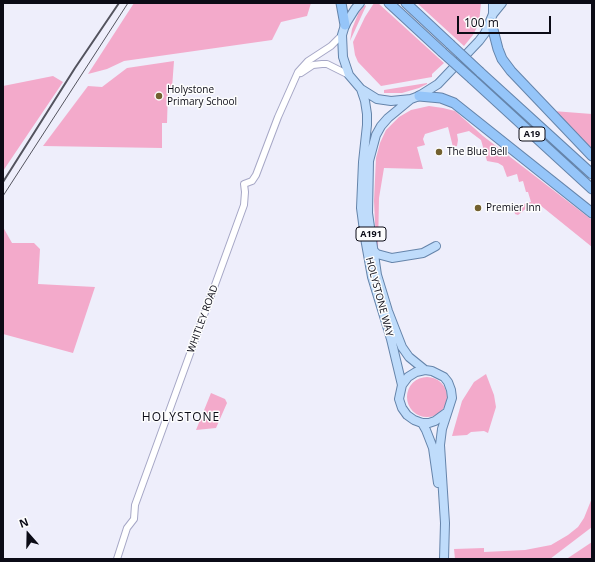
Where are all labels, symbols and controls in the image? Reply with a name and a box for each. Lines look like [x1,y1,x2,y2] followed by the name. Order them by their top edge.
[459,8,553,34] scale bar
[464,14,499,31] text: 100 m
[167,84,237,108] place label: Holystone Primary School
[154,91,164,101] marker: Holystone Primary School
[519,127,545,141] road number: A19
[447,146,507,158] place label: The Blue Bell
[434,147,444,157] marker: The Blue Bell
[486,202,541,214] place label: Premier Inn
[473,203,483,213] marker: Premier Inn
[356,227,386,241] road number: A191
[363,256,395,338] street label: HOLYSTONE WAY
[185,283,221,355] street label: WHITLEY ROAD
[142,411,220,425] district label: HOLYSTONE
[8,514,48,554] north arrow
[17,514,30,531] text: N

